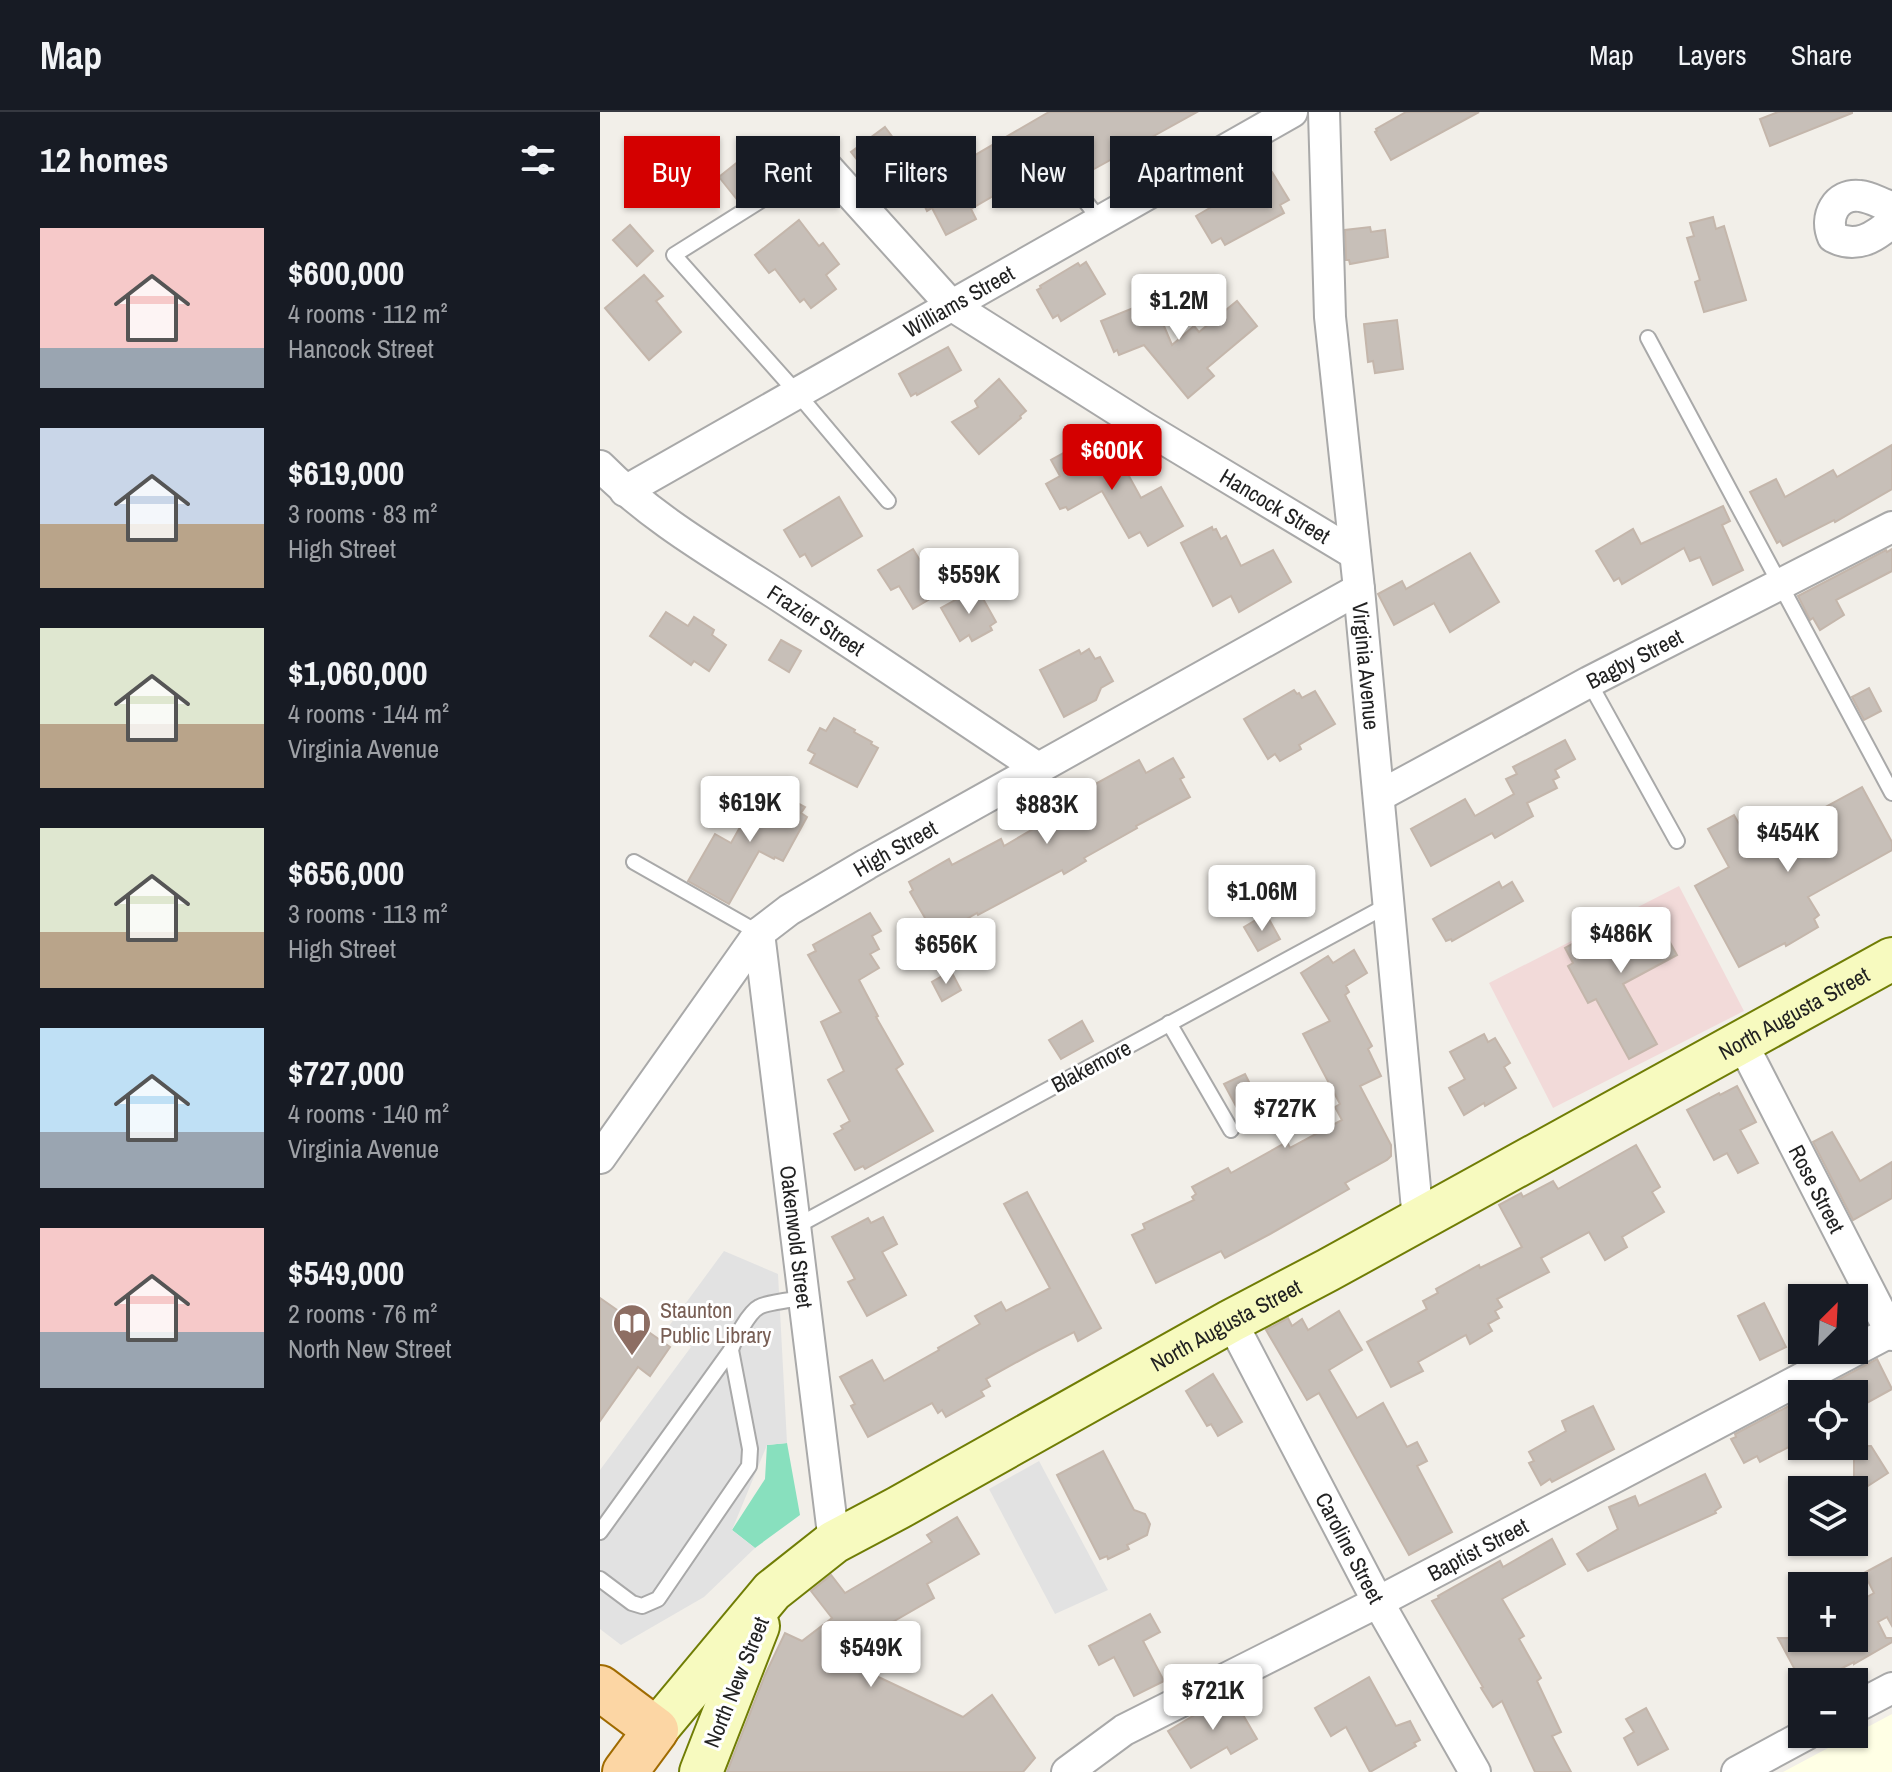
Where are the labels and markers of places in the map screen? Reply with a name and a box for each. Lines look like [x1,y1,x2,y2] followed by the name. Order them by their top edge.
[1123,274,1235,342] pin: $1.2M
[1056,424,1168,492] pin: $600K
[913,548,1025,616] pin: $559K
[694,776,806,844] pin: $619K
[991,778,1103,846] pin: $883K
[1732,806,1844,874] pin: $454K
[1197,865,1327,933] pin: $1.06M
[1565,907,1677,975] pin: $486K
[890,918,1002,986] pin: $656K
[1229,1082,1341,1150] pin: $727K
[660,1295,771,1350] place label: Staunton Public Library
[611,1302,653,1357] library icon: Staunton Public Library
[815,1621,927,1689] pin: $549K
[1157,1664,1269,1732] pin: $721K

